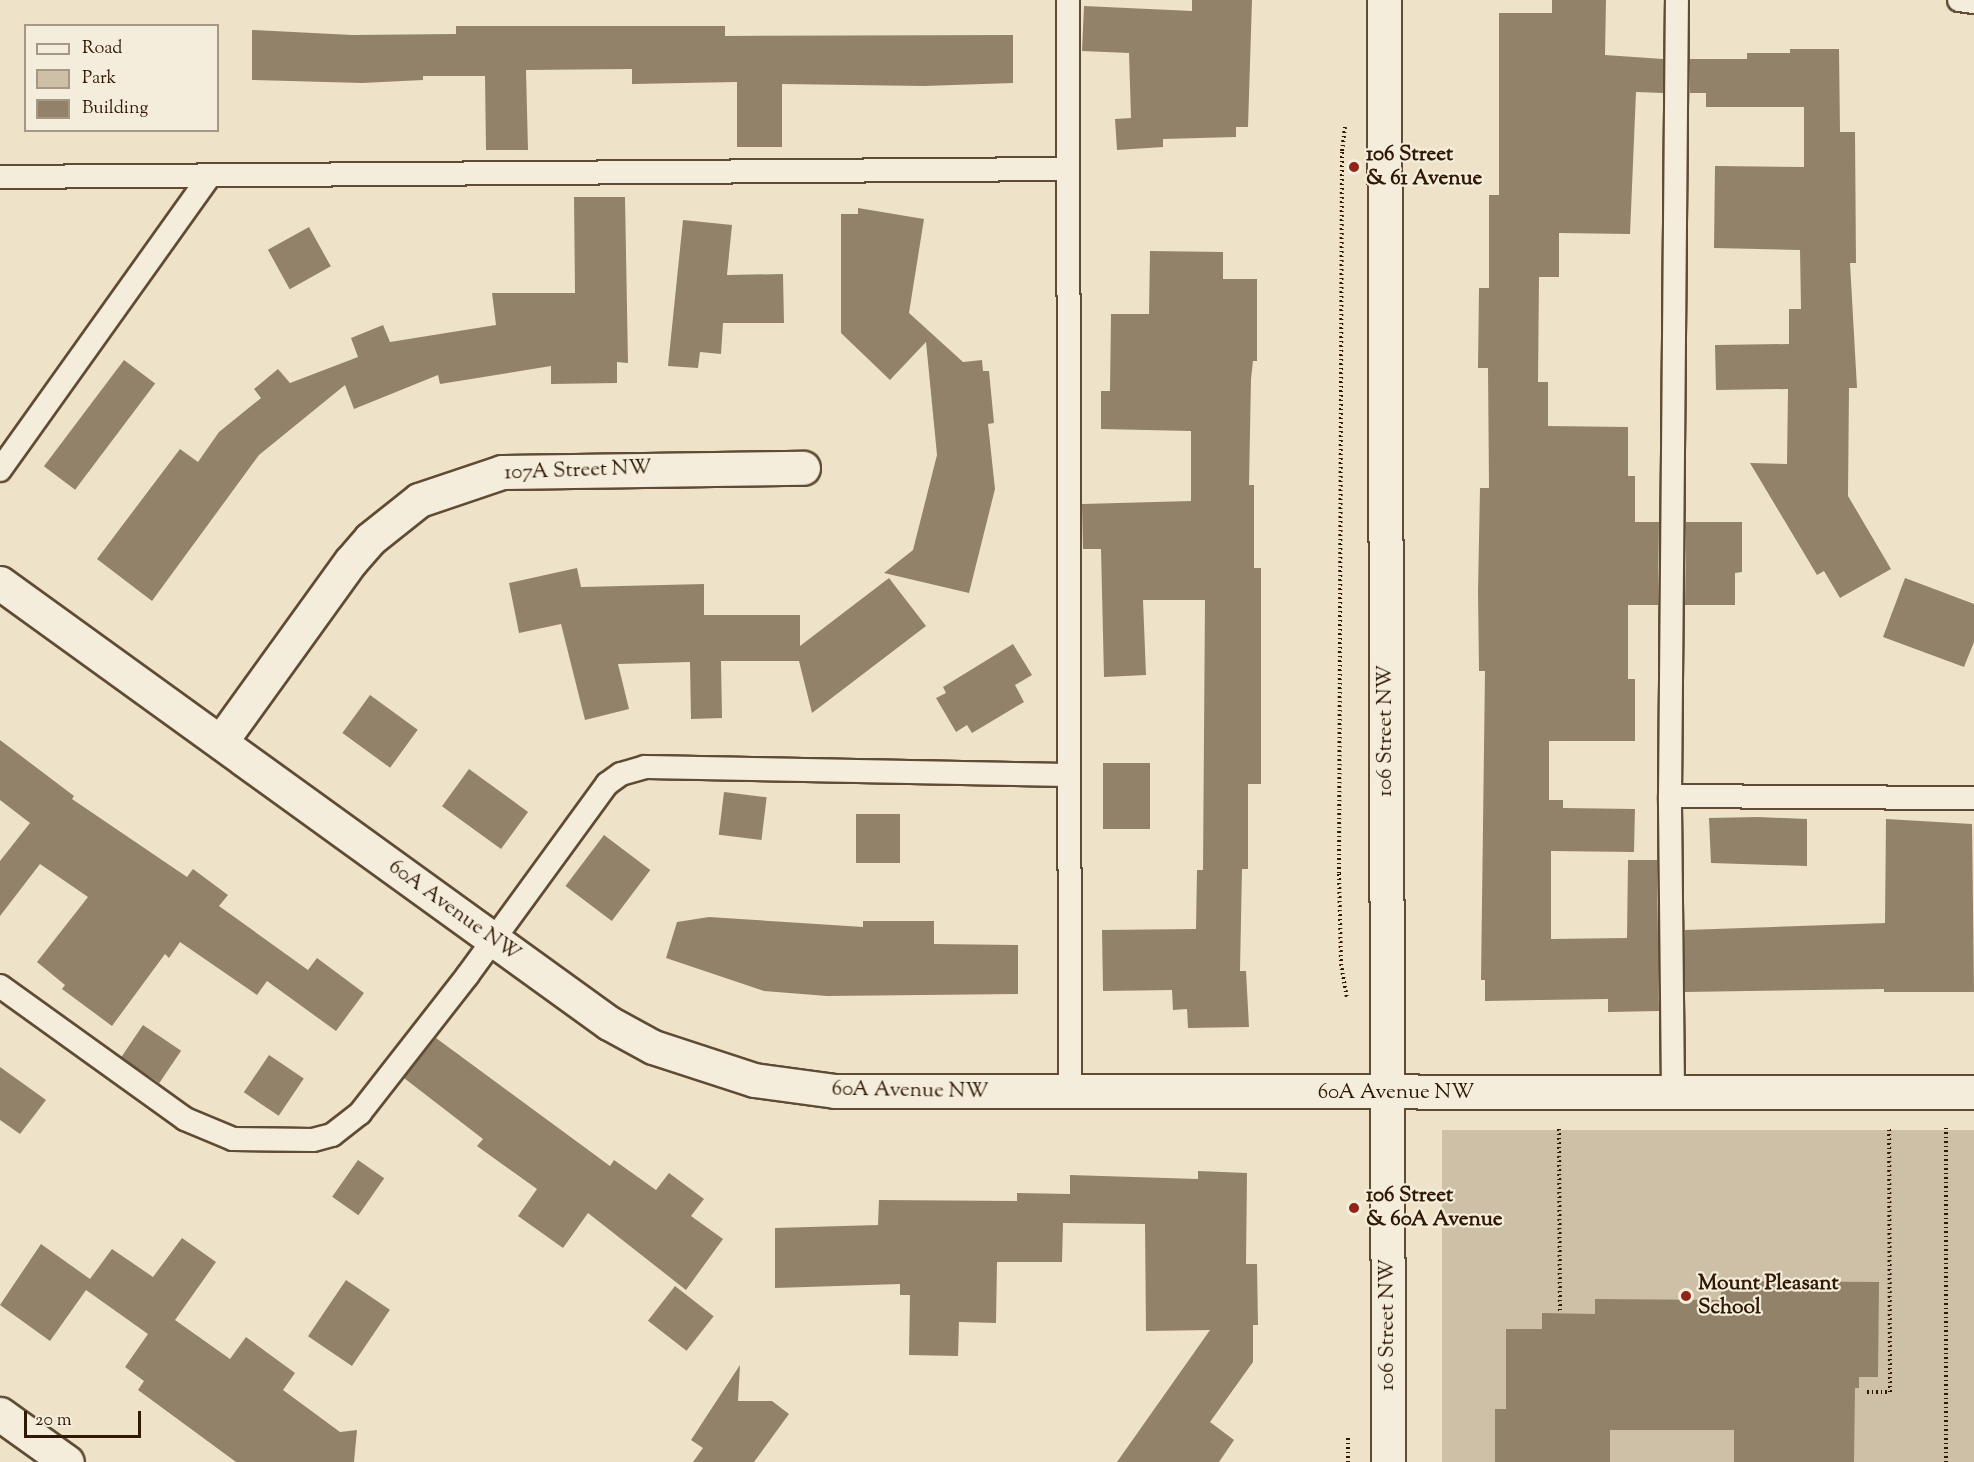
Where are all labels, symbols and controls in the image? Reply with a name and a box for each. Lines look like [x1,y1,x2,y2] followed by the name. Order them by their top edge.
[24,24,219,132] legend
[82,36,122,62] text: Road
[82,66,116,92] text: Park
[82,96,148,122] text: Building
[1366,142,1482,192] place label: 106 Street & 61 Avenue
[1347,160,1361,174] marker: 106 Street & 61 Avenue
[504,456,652,486] street label: 107A Street NW
[1373,665,1399,797] street label: 106 Street NW
[383,855,525,967] street label: 60A Avenue NW
[831,1077,989,1105] street label: 60A Avenue NW
[1318,1080,1474,1106] street label: 60A Avenue NW
[1366,1183,1503,1233] place label: 106 Street & 60A Avenue
[1347,1201,1361,1215] marker: 106 Street & 60A Avenue
[1375,1259,1401,1391] street label: 106 Street NW
[1698,1271,1839,1321] place label: Mount Pleasant School
[1679,1289,1693,1303] marker: Mount Pleasant School
[27,1399,144,1437] scale bar
[35,1408,72,1434] text: 20 m

